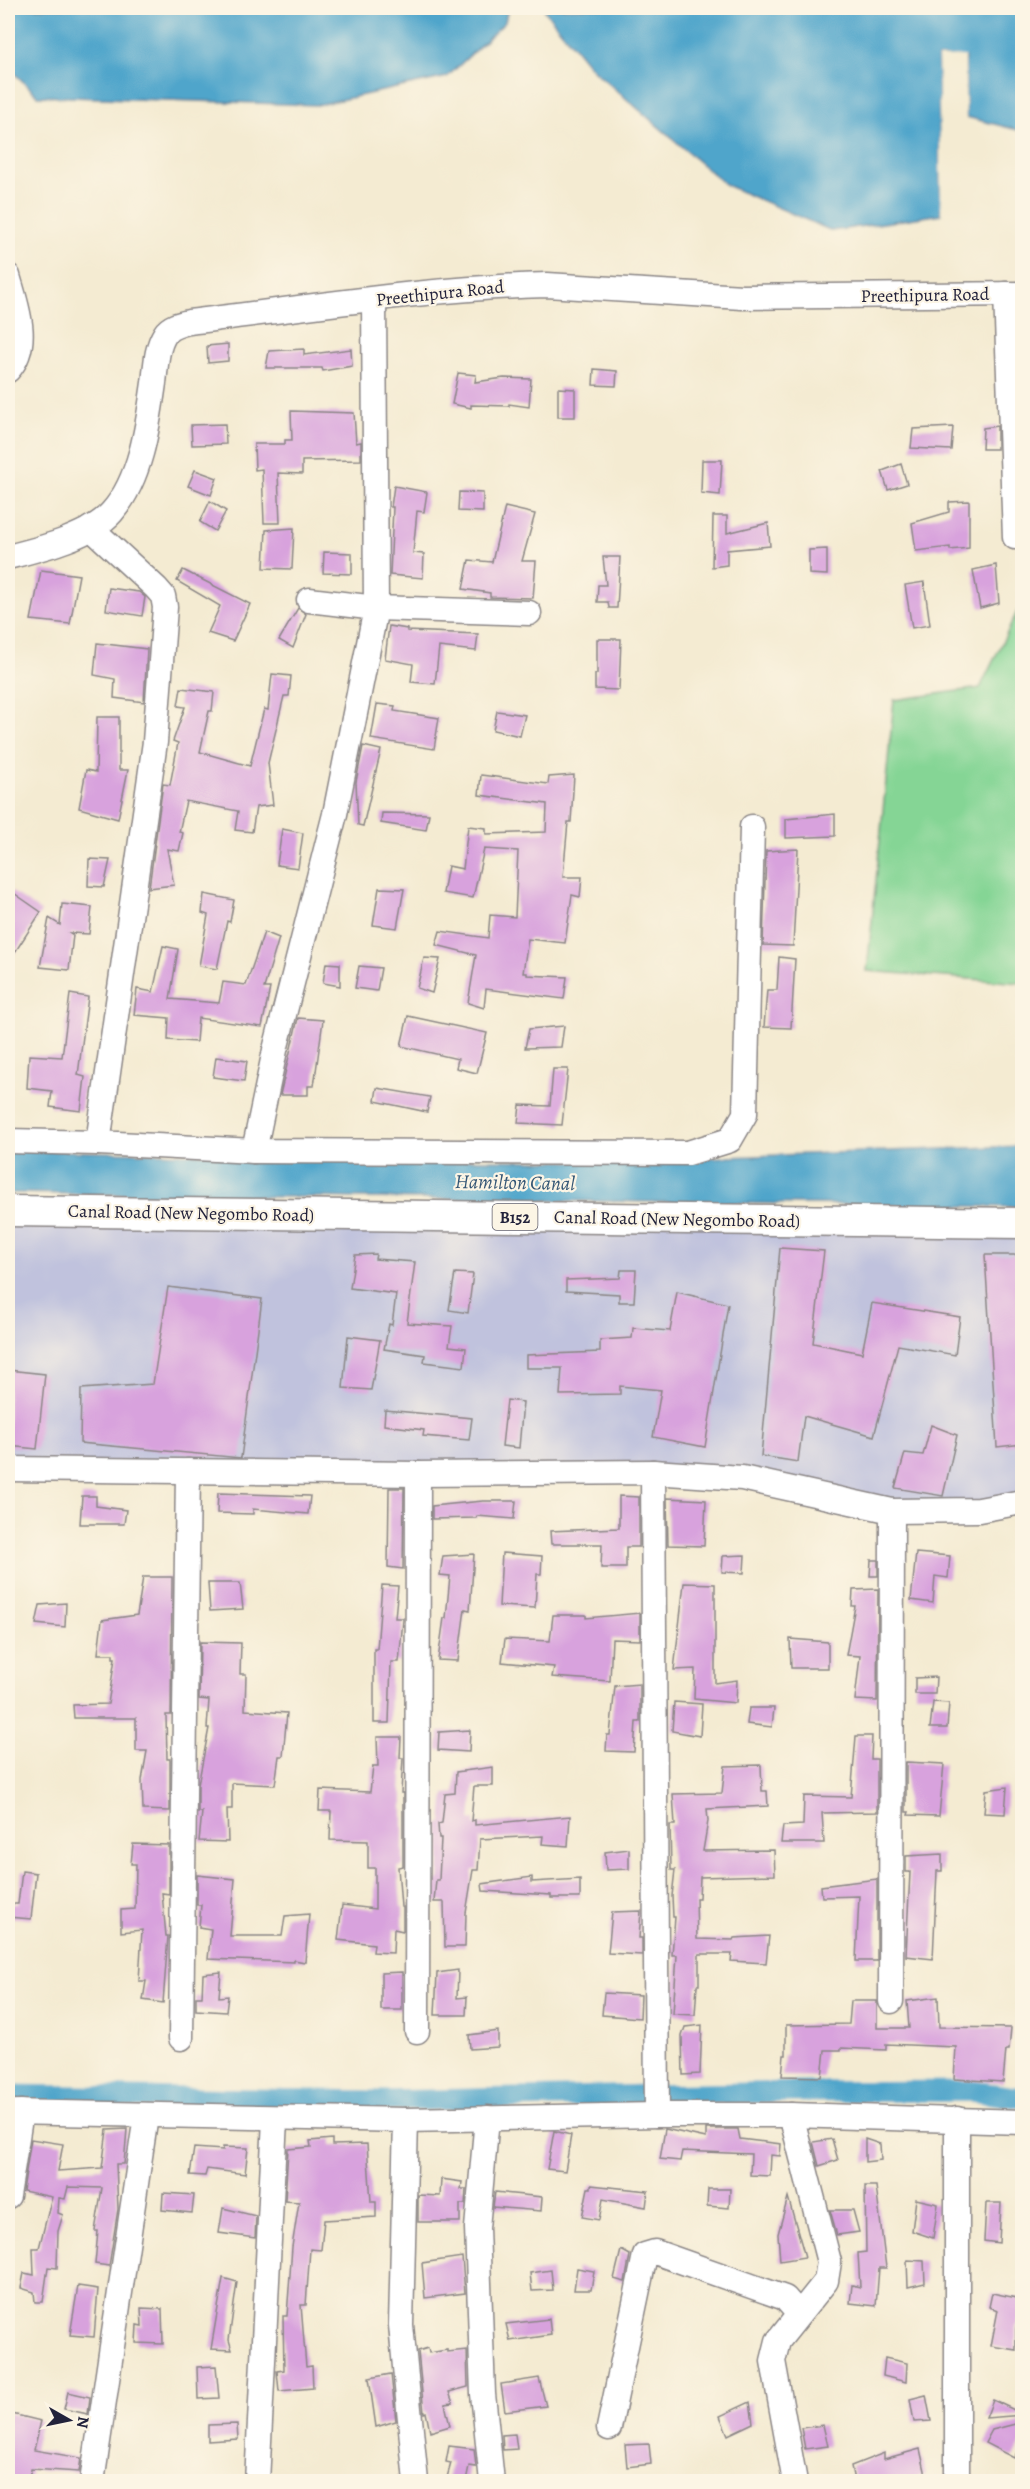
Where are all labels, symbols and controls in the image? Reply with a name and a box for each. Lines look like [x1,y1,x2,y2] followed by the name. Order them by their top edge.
[375,274,506,312] street label: Preethipura Road
[861,282,990,308] street label: Preethipura Road
[455,1168,575,1197] water label: Hamilton Canal
[68,1199,314,1227] street label: Canal Road (New Negombo Road)
[492,1204,538,1230] road number: B152
[554,1205,800,1233] street label: Canal Road (New Negombo Road)
[39,2390,99,2450] north arrow
[71,2415,95,2430] text: N

